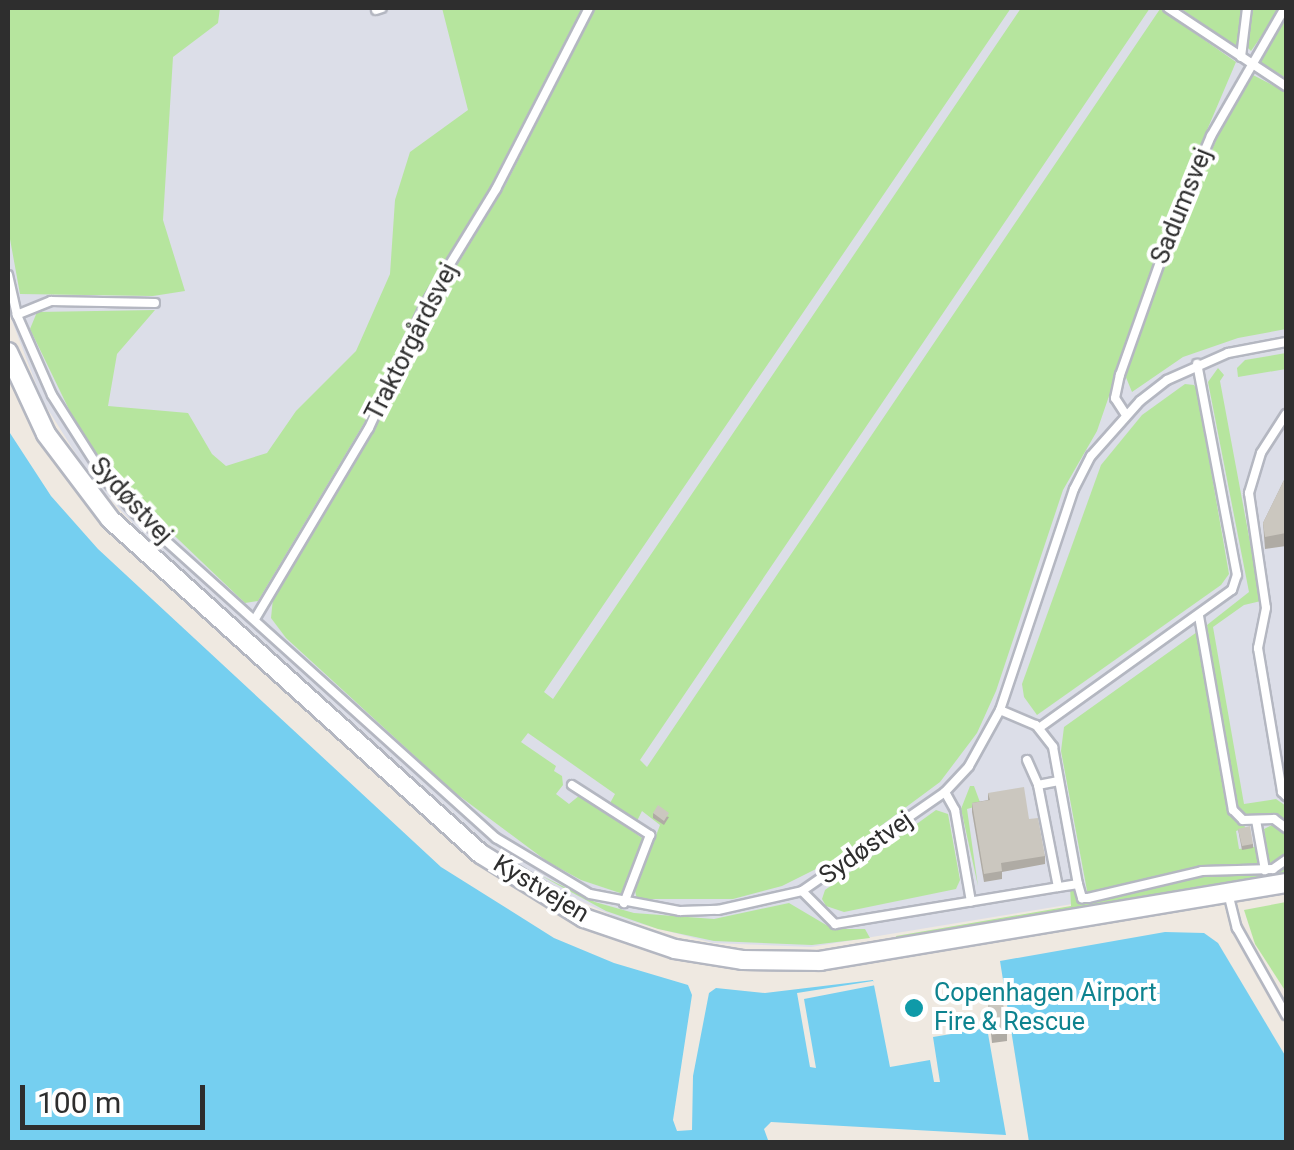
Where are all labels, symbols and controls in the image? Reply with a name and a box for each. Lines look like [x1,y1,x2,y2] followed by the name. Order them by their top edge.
[1145,144,1219,268] street label: Sadumsvej
[359,258,465,426] street label: Traktorgårdsvej
[84,452,178,550] street label: Sydøstvej
[814,805,918,891] street label: Sydøstvej
[488,849,594,929] street label: Kystvejen
[934,979,1157,1038] place label: Copenhagen Airport Fire & Rescue
[903,997,925,1019] marker: Copenhagen Airport Fire & Rescue
[25,1065,210,1127] scale bar
[37,1085,121,1120] text: 100 m

